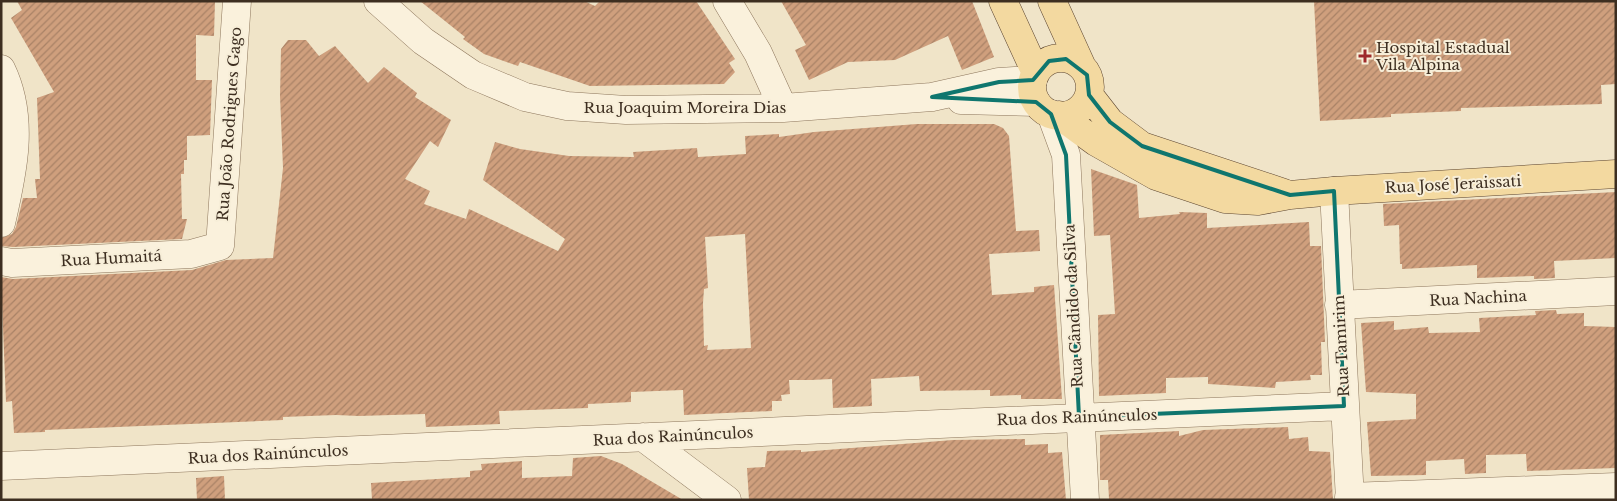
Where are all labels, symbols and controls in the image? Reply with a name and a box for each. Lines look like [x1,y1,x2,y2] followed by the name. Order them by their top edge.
[213,26,245,222] street label: Rua João Rodrigues Gago
[1375,38,1510,74] place label: Hospital Estadual Vila Alpina
[1358,49,1372,63] marker: Hospital Estadual Vila Alpina
[584,98,787,117] street label: Rua Joaquim Moreira Dias
[1384,171,1522,197] street label: Rua José Jeraissati
[1059,223,1087,388] street label: Rua Cândido da Silva
[60,246,163,270] street label: Rua Humaitá
[1429,286,1528,310] street label: Rua Nachina
[1329,294,1353,398] street label: Rua Tamirim
[996,405,1158,429] street label: Rua dos Rainúnculos
[592,422,754,450] street label: Rua dos Rainúnculos
[187,440,349,468] street label: Rua dos Rainúnculos

